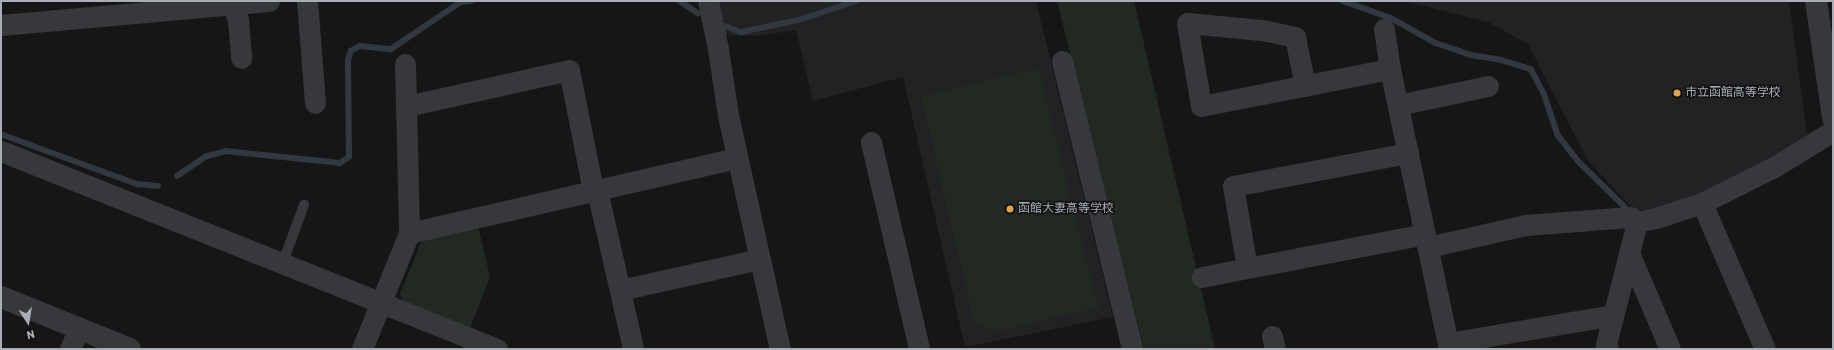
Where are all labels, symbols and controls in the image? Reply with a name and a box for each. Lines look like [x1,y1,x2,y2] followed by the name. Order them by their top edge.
[1685,86,1781,100] place label: 市立函館高等学校
[1672,88,1682,98] marker: 市立函館高等学校
[1018,202,1114,216] place label: 函館大妻高等学校
[1005,204,1015,214] marker: 函館大妻高等学校
[8,302,48,342] north arrow
[25,327,36,341] text: N

